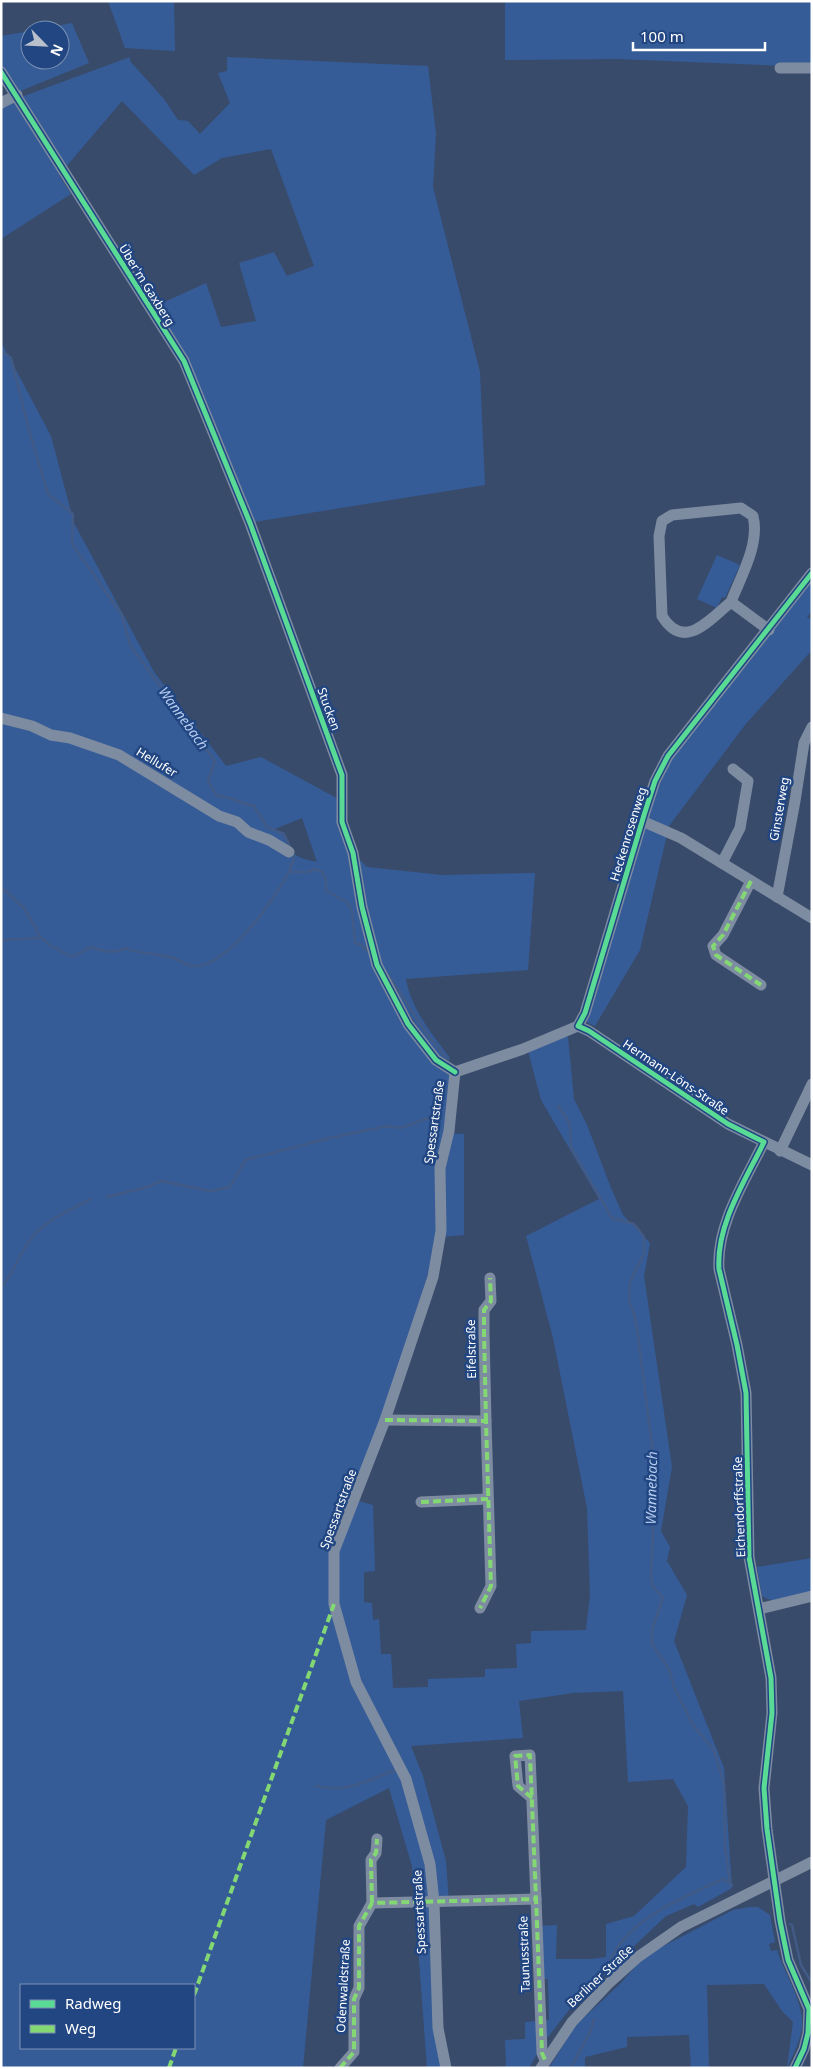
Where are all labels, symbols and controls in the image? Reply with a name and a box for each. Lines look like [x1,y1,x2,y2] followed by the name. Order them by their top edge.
[20,20,70,70] north arrow
[633,20,766,52] scale bar
[640,26,684,46] text: 100 m
[46,41,68,60] text: N
[115,241,179,329] street label: Über'm Gaxberg
[155,683,213,753] water label: Wannebach
[313,685,345,733] street label: Stucken
[133,743,181,781] street label: Hellufer
[765,776,793,842] street label: Ginsterweg
[606,785,650,883] street label: Heckenrosenweg
[620,1035,733,1119] street label: Hermann-Löns-Straße
[420,1079,448,1165] street label: Spessartstraße
[462,1319,480,1379] street label: Eifelstraße
[641,1451,661,1525] water label: Wannebach
[729,1456,749,1558] street label: Eichendorffstraße
[316,1466,360,1551] street label: Spessartstraße
[408,1869,430,1954] street label: Spessartstraße
[514,1915,534,1992] street label: Taunusstraße
[332,1939,354,2033] street label: Odenwaldstraße
[563,1941,637,2011] street label: Berliner Straße
[20,1984,195,2049] legend
[65,1993,121,2013] text: Radweg
[65,2018,96,2038] text: Weg

